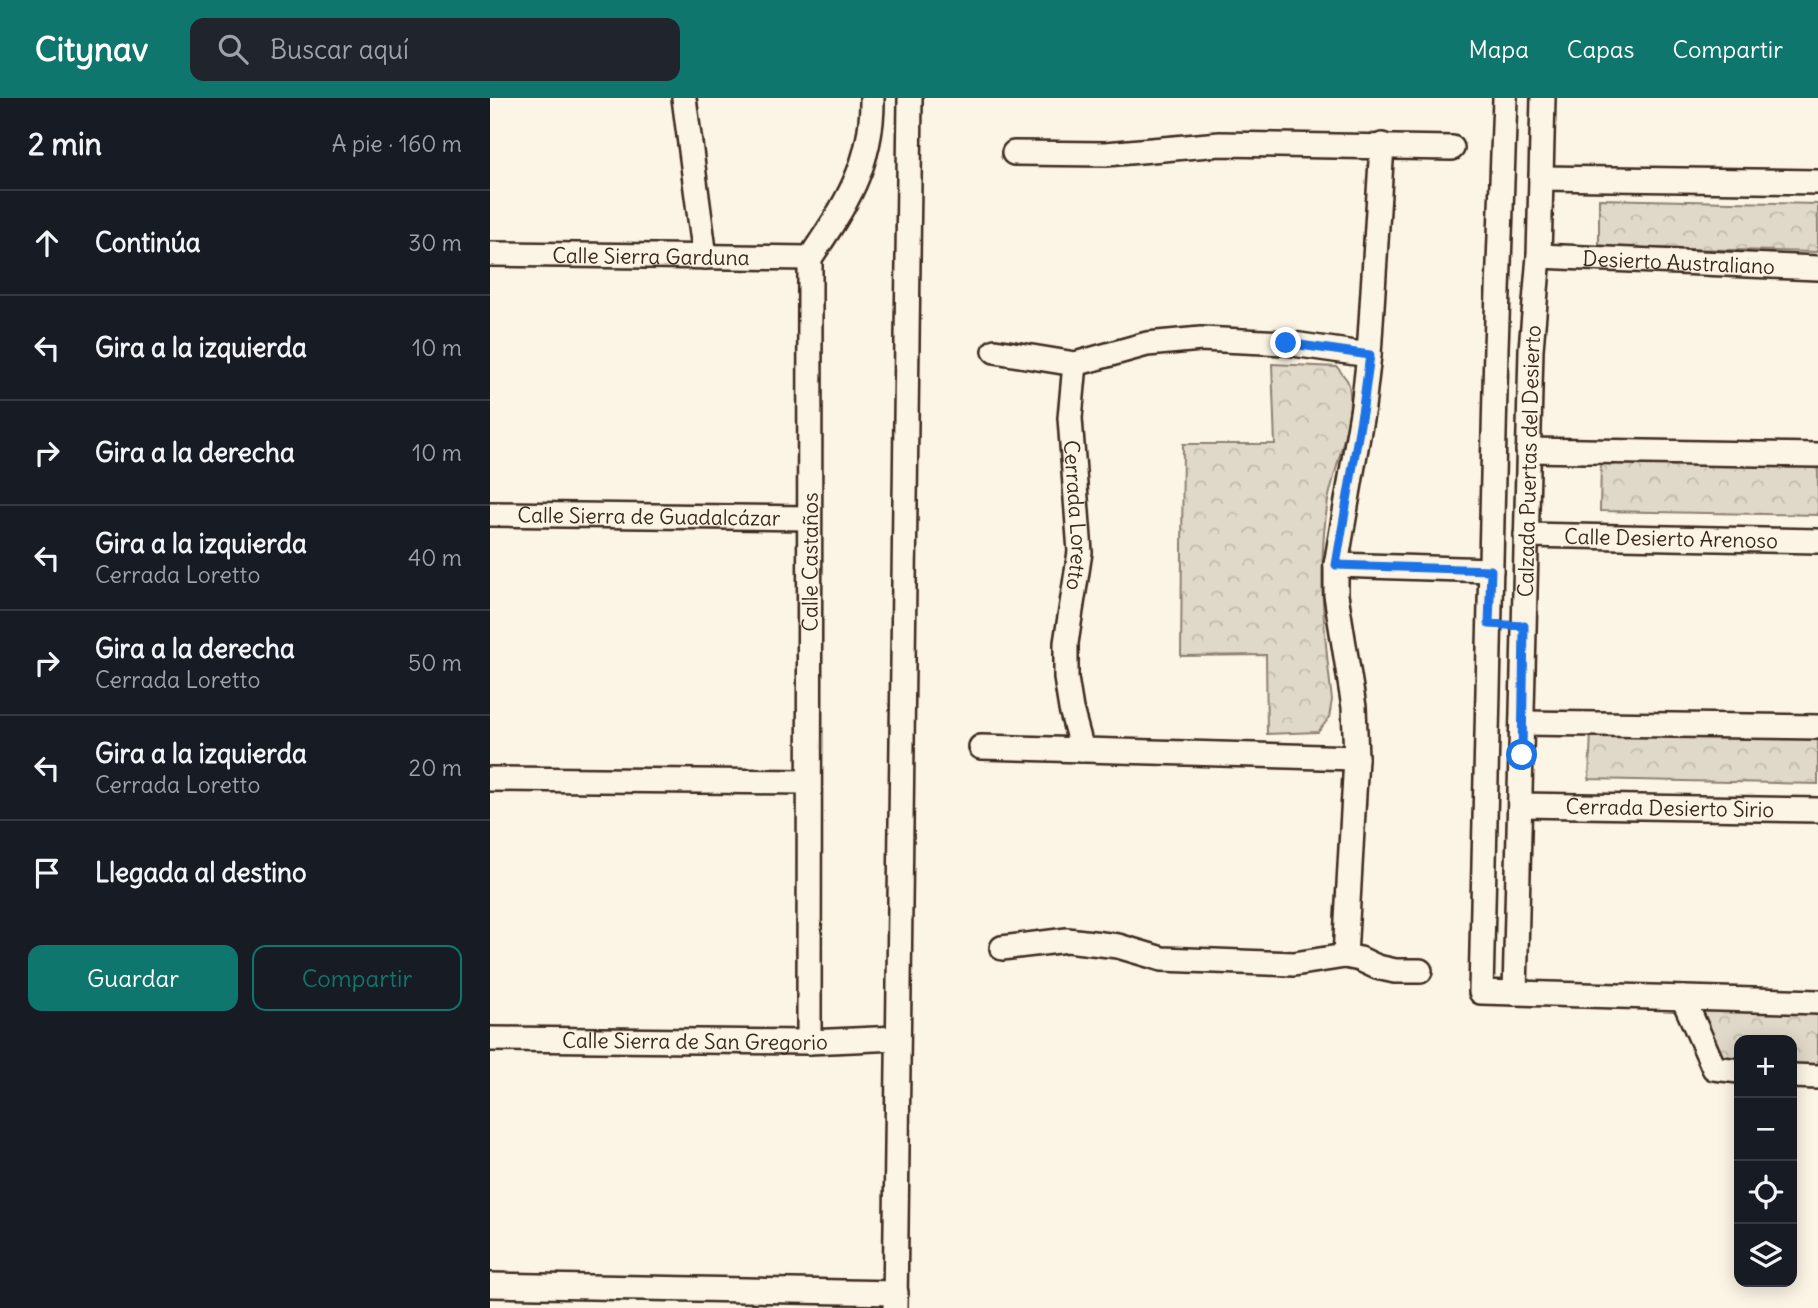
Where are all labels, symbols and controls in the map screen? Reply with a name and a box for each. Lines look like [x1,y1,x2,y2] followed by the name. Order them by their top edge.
[190,18,680,81] search box
[35,28,148,70] text: Citynav
[214,30,252,68] icon: search
[270,33,409,66] text: Buscar aquí
[1468,34,1529,64] text: Mapa
[1567,34,1634,64] text: Capas
[1672,34,1783,64] text: Compartir
[28,125,102,163] text: 2 min
[332,129,462,158] text: A pie · 160 m
[28,224,66,262] icon: ahead
[95,226,201,259] text: Continúa
[408,228,462,257] text: 30 m
[552,241,750,271] street label: Calle Sierra Garduna
[1582,244,1776,280] street label: Desierto Australiano
[1511,324,1547,598] street label: Calzada Puertas del Desierto
[1270,327,1301,358] route end
[28,329,66,367] icon: left
[95,331,307,364] text: Gira a la izquierda
[412,333,462,362] text: 10 m
[28,434,66,472] icon: right
[95,436,295,469] text: Gira a la derecha
[412,438,462,467] text: 10 m
[1058,439,1094,593] street label: Cerrada Loretto
[796,492,823,632] street label: Calle Castaños
[517,501,781,531] street label: Calle Sierra de Guadalcázar
[1564,522,1778,554] street label: Calle Desierto Arenoso
[95,527,307,560] text: Gira a la izquierda
[28,539,66,577] icon: left
[408,543,462,572] text: 40 m
[95,560,260,589] text: Cerrada Loretto
[95,632,295,665] text: Gira a la derecha
[28,644,66,682] icon: right
[408,648,462,677] text: 50 m
[95,665,260,694] text: Cerrada Loretto
[95,737,307,770] text: Gira a la izquierda
[1506,739,1537,770] route start
[28,749,66,787] icon: left
[409,753,462,782] text: 20 m
[95,770,260,799] text: Cerrada Loretto
[1565,792,1775,823] street label: Cerrada Desierto Sirio
[28,854,66,892] icon: arrive
[95,856,307,889] text: Llegada al destino
[28,945,238,1011] button: Guardar
[252,945,462,1011] button: Compartir
[562,1026,828,1056] street label: Calle Sierra de San Gregorio
[1734,1035,1797,1287] map controls
[1734,1035,1797,1098] button: +
[1734,1098,1797,1161] button: −
[1734,1161,1797,1224] button: locate
[1734,1224,1797,1287] button: layers

